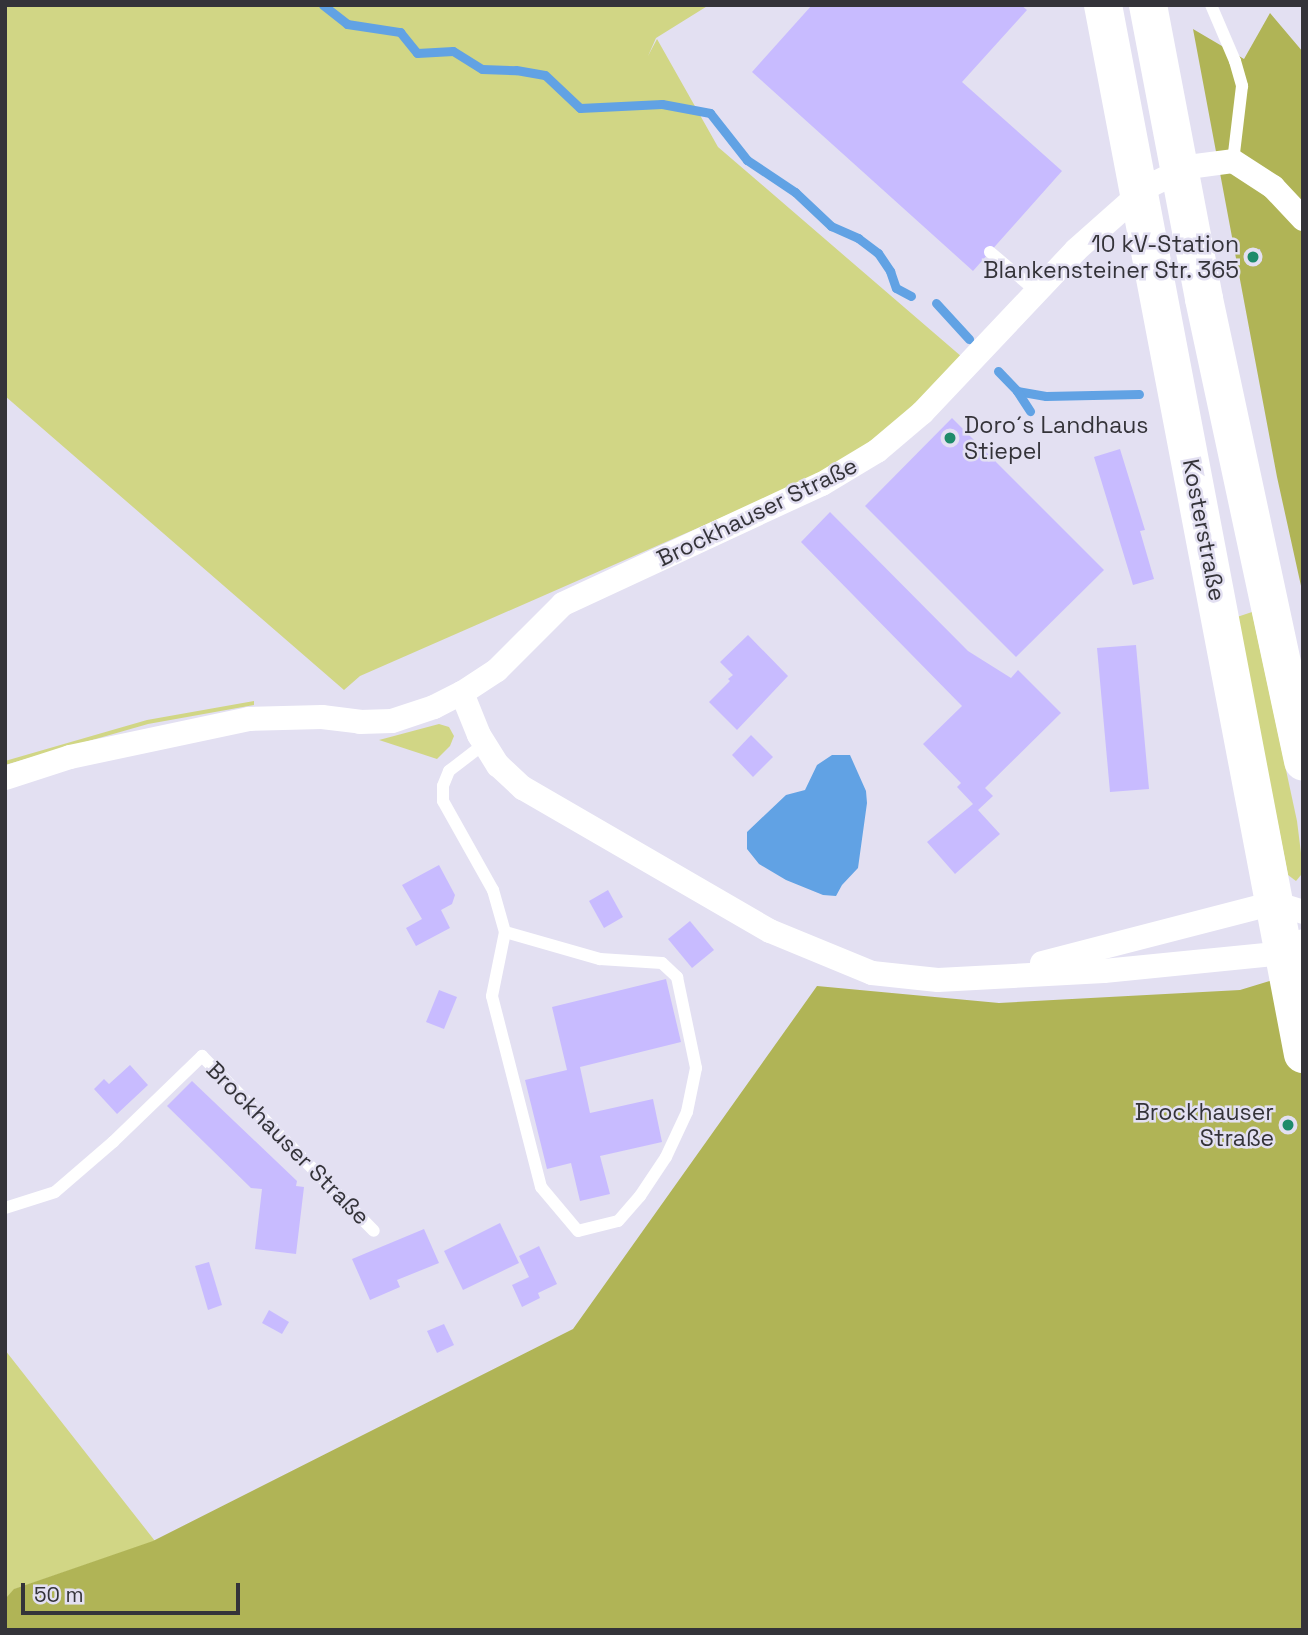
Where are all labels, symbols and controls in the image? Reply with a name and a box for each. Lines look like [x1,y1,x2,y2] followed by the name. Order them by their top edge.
[982,230,1239,284] place label: 10 kV-Station Blankensteiner Str. 365
[1245,249,1261,265] marker: 10 kV-Station Blankensteiner Str. 365
[964,411,1148,465] place label: Doro´s Landhaus Stiepel
[942,430,958,446] marker: Doro´s Landhaus Stiepel
[652,451,862,573] street label: Brockhauser Straße
[1177,457,1231,603] street label: Kosterstraße
[201,1056,375,1230] street label: Brockhauser Straße
[1135,1098,1274,1152] place label: Brockhauser Straße
[1280,1117,1296,1133] marker: Brockhauser Straße
[24,1568,243,1612] scale bar
[34,1581,84,1608] text: 50 m

